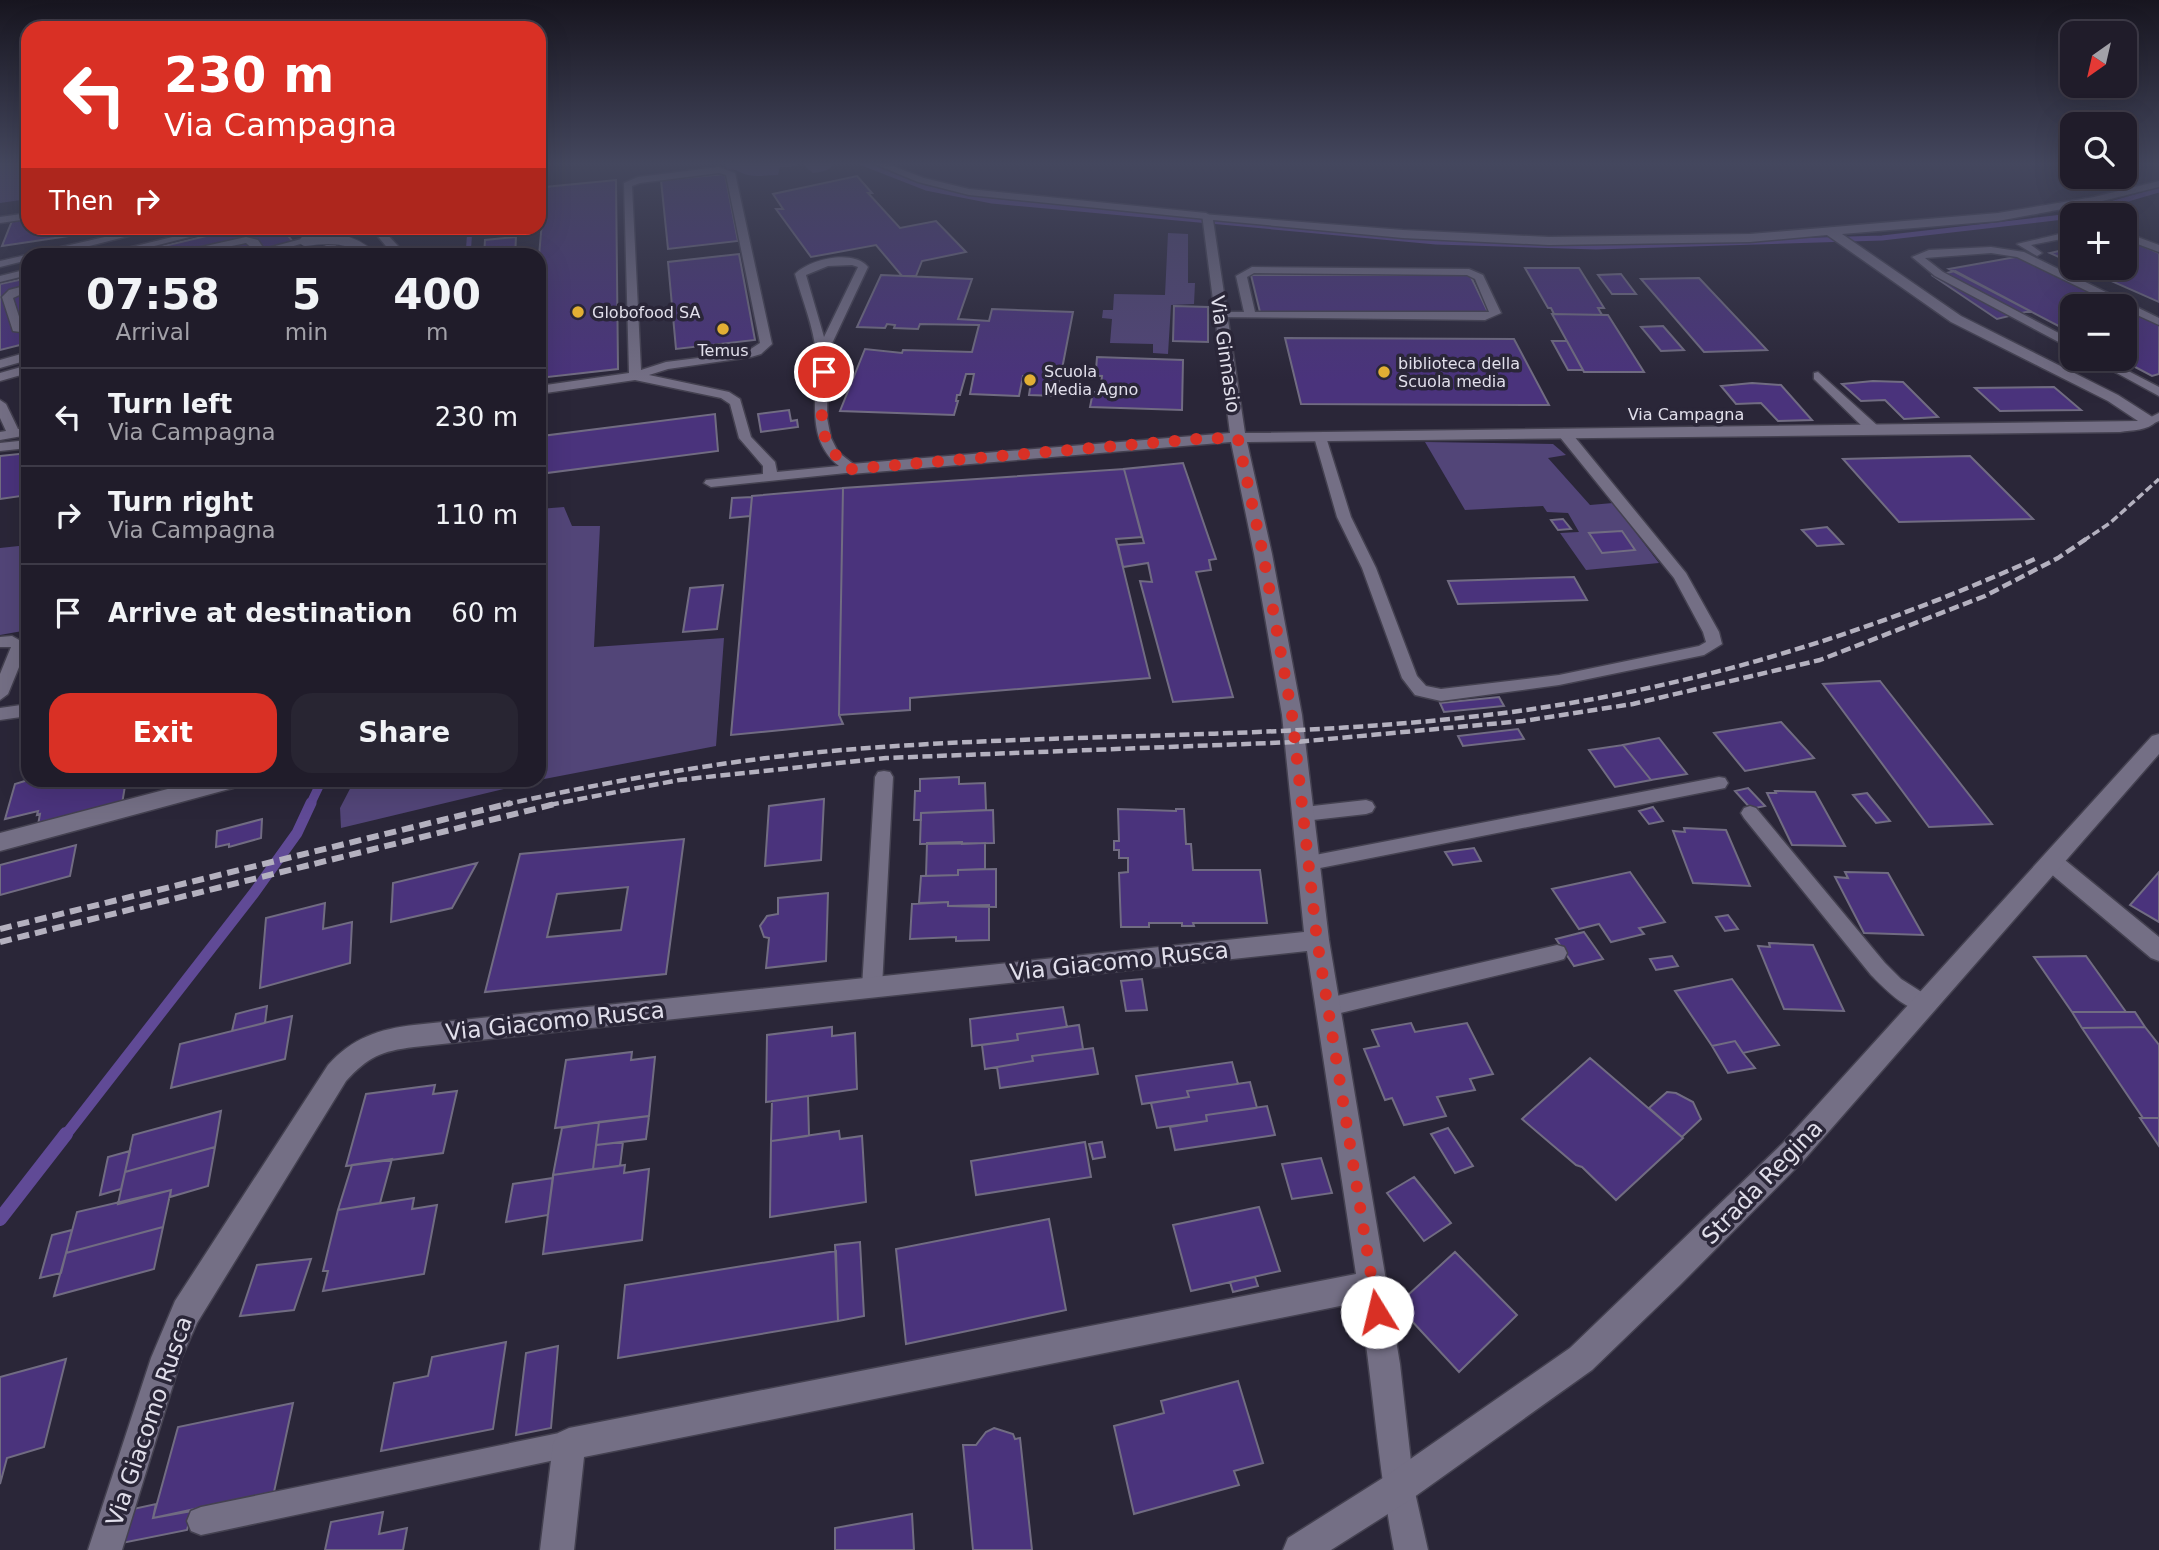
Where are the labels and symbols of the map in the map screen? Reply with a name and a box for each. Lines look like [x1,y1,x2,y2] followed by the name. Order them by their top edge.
[2060,21,2137,98] north arrow
[1207,294,1245,414] street label: Via Ginnasio
[592,303,700,322] place label: Globofood SA
[570,304,586,320] marker: Globofood SA
[715,321,731,337] marker: Temus
[697,341,748,360] place label: Temus
[794,342,854,402] pin
[1398,354,1520,391] place label: biblioteca della Scuola media
[1044,362,1138,399] place label: Scuola Media Agno
[1376,364,1392,380] marker: biblioteca della Scuola media
[1022,372,1038,388] marker: Scuola Media Agno
[1628,405,1744,424] street label: Via Campagna
[1008,937,1230,985] street label: Via Giacomo Rusca
[444,997,666,1045] street label: Via Giacomo Rusca
[1696,1115,1828,1249] street label: Strada Regina
[1340,1275,1414,1349] position arrow
[101,1313,197,1529] street label: Via Giacomo Rusca

